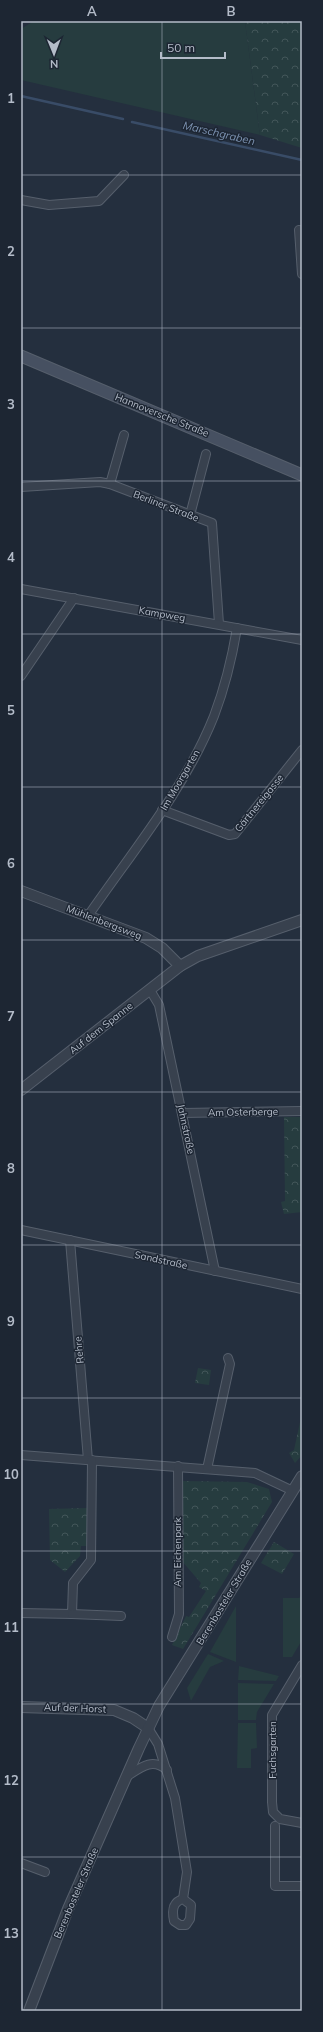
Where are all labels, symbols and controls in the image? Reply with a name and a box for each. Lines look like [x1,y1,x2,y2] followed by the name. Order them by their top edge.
[87,3,97,19] text: A
[227,3,236,19] text: B
[34,34,74,74] north arrow
[161,34,225,60] scale bar
[167,40,195,55] text: 50 m
[50,57,58,71] text: N
[7,90,15,106] text: 1
[182,118,256,148] water label: Marschgraben
[7,243,15,259] text: 2
[113,390,211,440] street label: Hannoversche Straße
[7,396,15,412] text: 3
[131,488,201,524] street label: Berliner Straße
[7,549,15,565] text: 4
[138,604,186,624] street label: Kampweg
[7,702,15,718] text: 5
[157,747,203,813] street label: Im Moorgarten
[232,771,286,835] street label: Gärtnereigasse
[7,855,15,871] text: 6
[64,902,144,942] street label: Mühlenbergsweg
[67,999,135,1057] street label: Auf dem Spanne
[7,1008,15,1024] text: 7
[174,1103,198,1155] street label: Jahnstraße
[208,1105,278,1119] street label: Am Osterberge
[7,1160,15,1176] text: 8
[133,1248,189,1272] street label: Sandstraße
[7,1313,15,1329] text: 9
[71,1336,87,1364] street label: Rehre
[3,1466,19,1482] text: 10
[171,1516,184,1587] street label: Am Eichenpark
[193,1557,255,1647] street label: Berenbosteler Straße
[3,1619,19,1635] text: 11
[44,1700,107,1716] street label: Auf der Horst
[266,1721,279,1779] street label: Fuchsgarten
[3,1772,19,1788] text: 12
[51,1845,101,1941] street label: Berenbosteler Straße
[3,1925,19,1941] text: 13

